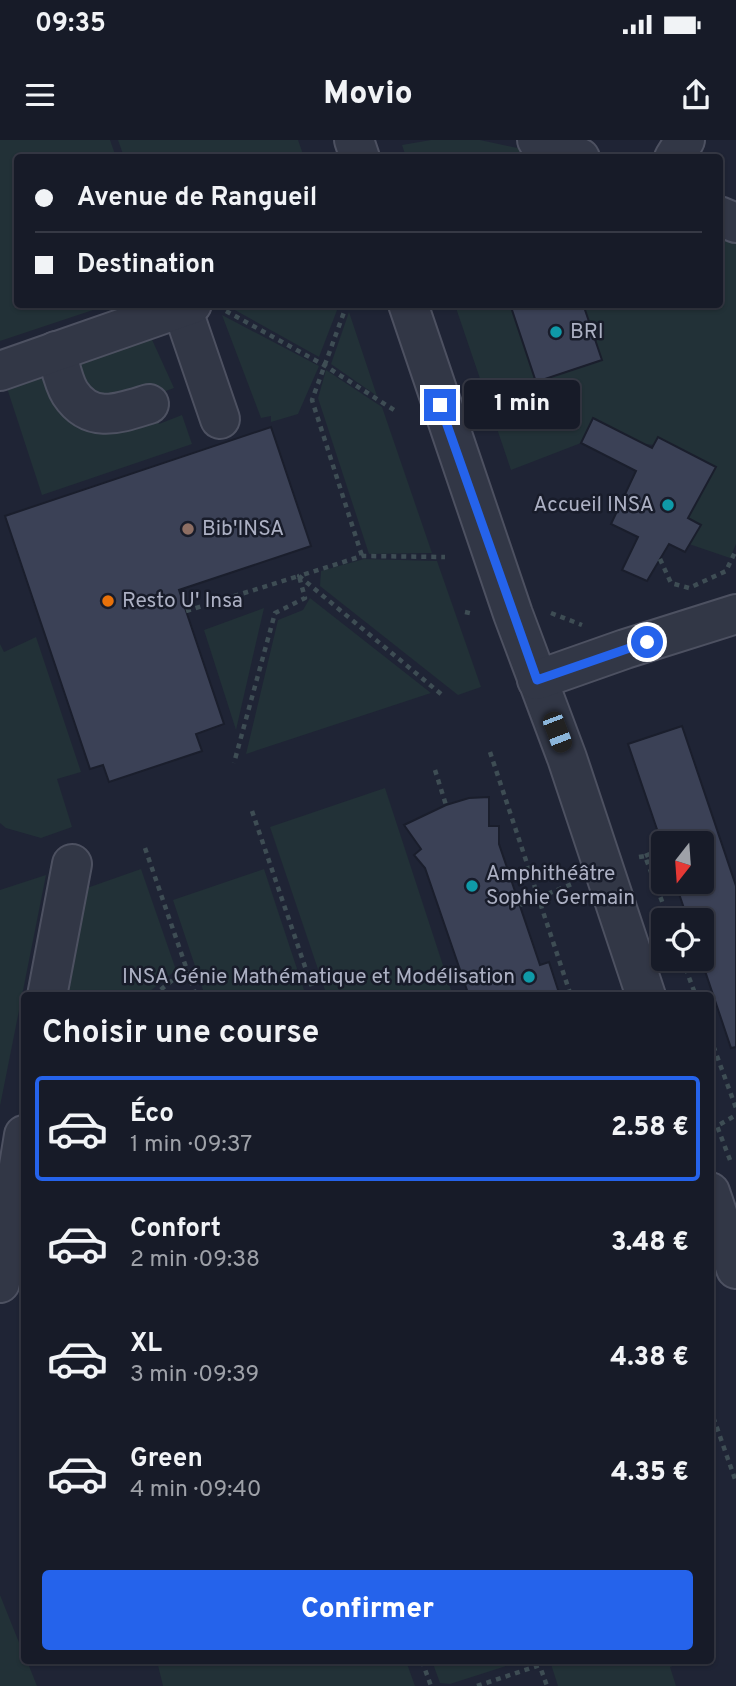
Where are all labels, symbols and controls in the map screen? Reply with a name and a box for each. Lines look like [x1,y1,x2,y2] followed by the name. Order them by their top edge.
[35,8,106,41] text: 09:35
[323,75,413,115] text: Movio
[21,76,59,114] icon: menu
[677,76,715,114] icon: share
[77,182,317,215] text: Avenue de Rangueil
[77,249,215,282] text: Destination
[570,319,604,346] place label: BRI
[548,324,564,340] marker: BRI
[464,380,580,430] callout: 1 min
[424,389,456,421] route end
[494,390,550,419] text: 1 min
[533,492,654,519] place label: Accueil INSA
[660,497,676,513] marker: Accueil INSA
[202,516,284,543] place label: Bib'INSA
[180,521,196,537] marker: Bib'INSA
[122,588,243,615] place label: Resto U' Insa
[100,593,116,609] marker: Resto U' Insa
[631,626,663,658] route start
[540,709,575,755] car
[651,831,714,894] north arrow
[651,831,714,971] map controls
[486,861,635,912] place label: Amphithéâtre Sophie Germain
[464,878,480,894] marker: Amphithéâtre Sophie Germain
[651,908,714,971] button: locate
[122,964,515,991] place label: INSA Génie Mathématique et Modélisation
[521,969,537,985] marker: INSA Génie Mathématique et Modélisation
[42,1014,319,1054] text: Choisir une course
[46,1097,109,1160] icon: car
[130,1098,174,1131] text: Éco
[611,1112,689,1145] text: 2.58 €
[130,1131,252,1160] text: 1 min · 09:37
[46,1212,109,1275] icon: car
[130,1213,221,1246] text: Confort
[611,1227,689,1260] text: 3.48 €
[130,1246,260,1275] text: 2 min · 09:38
[46,1327,109,1390] icon: car
[130,1328,162,1361] text: XL
[610,1342,689,1375] text: 4.38 €
[130,1361,259,1390] text: 3 min · 09:39
[46,1442,109,1505] icon: car
[130,1443,203,1476] text: Green
[611,1457,689,1490] text: 4.35 €
[130,1476,262,1505] text: 4 min · 09:40
[42,1570,693,1650] button: Confirmer

